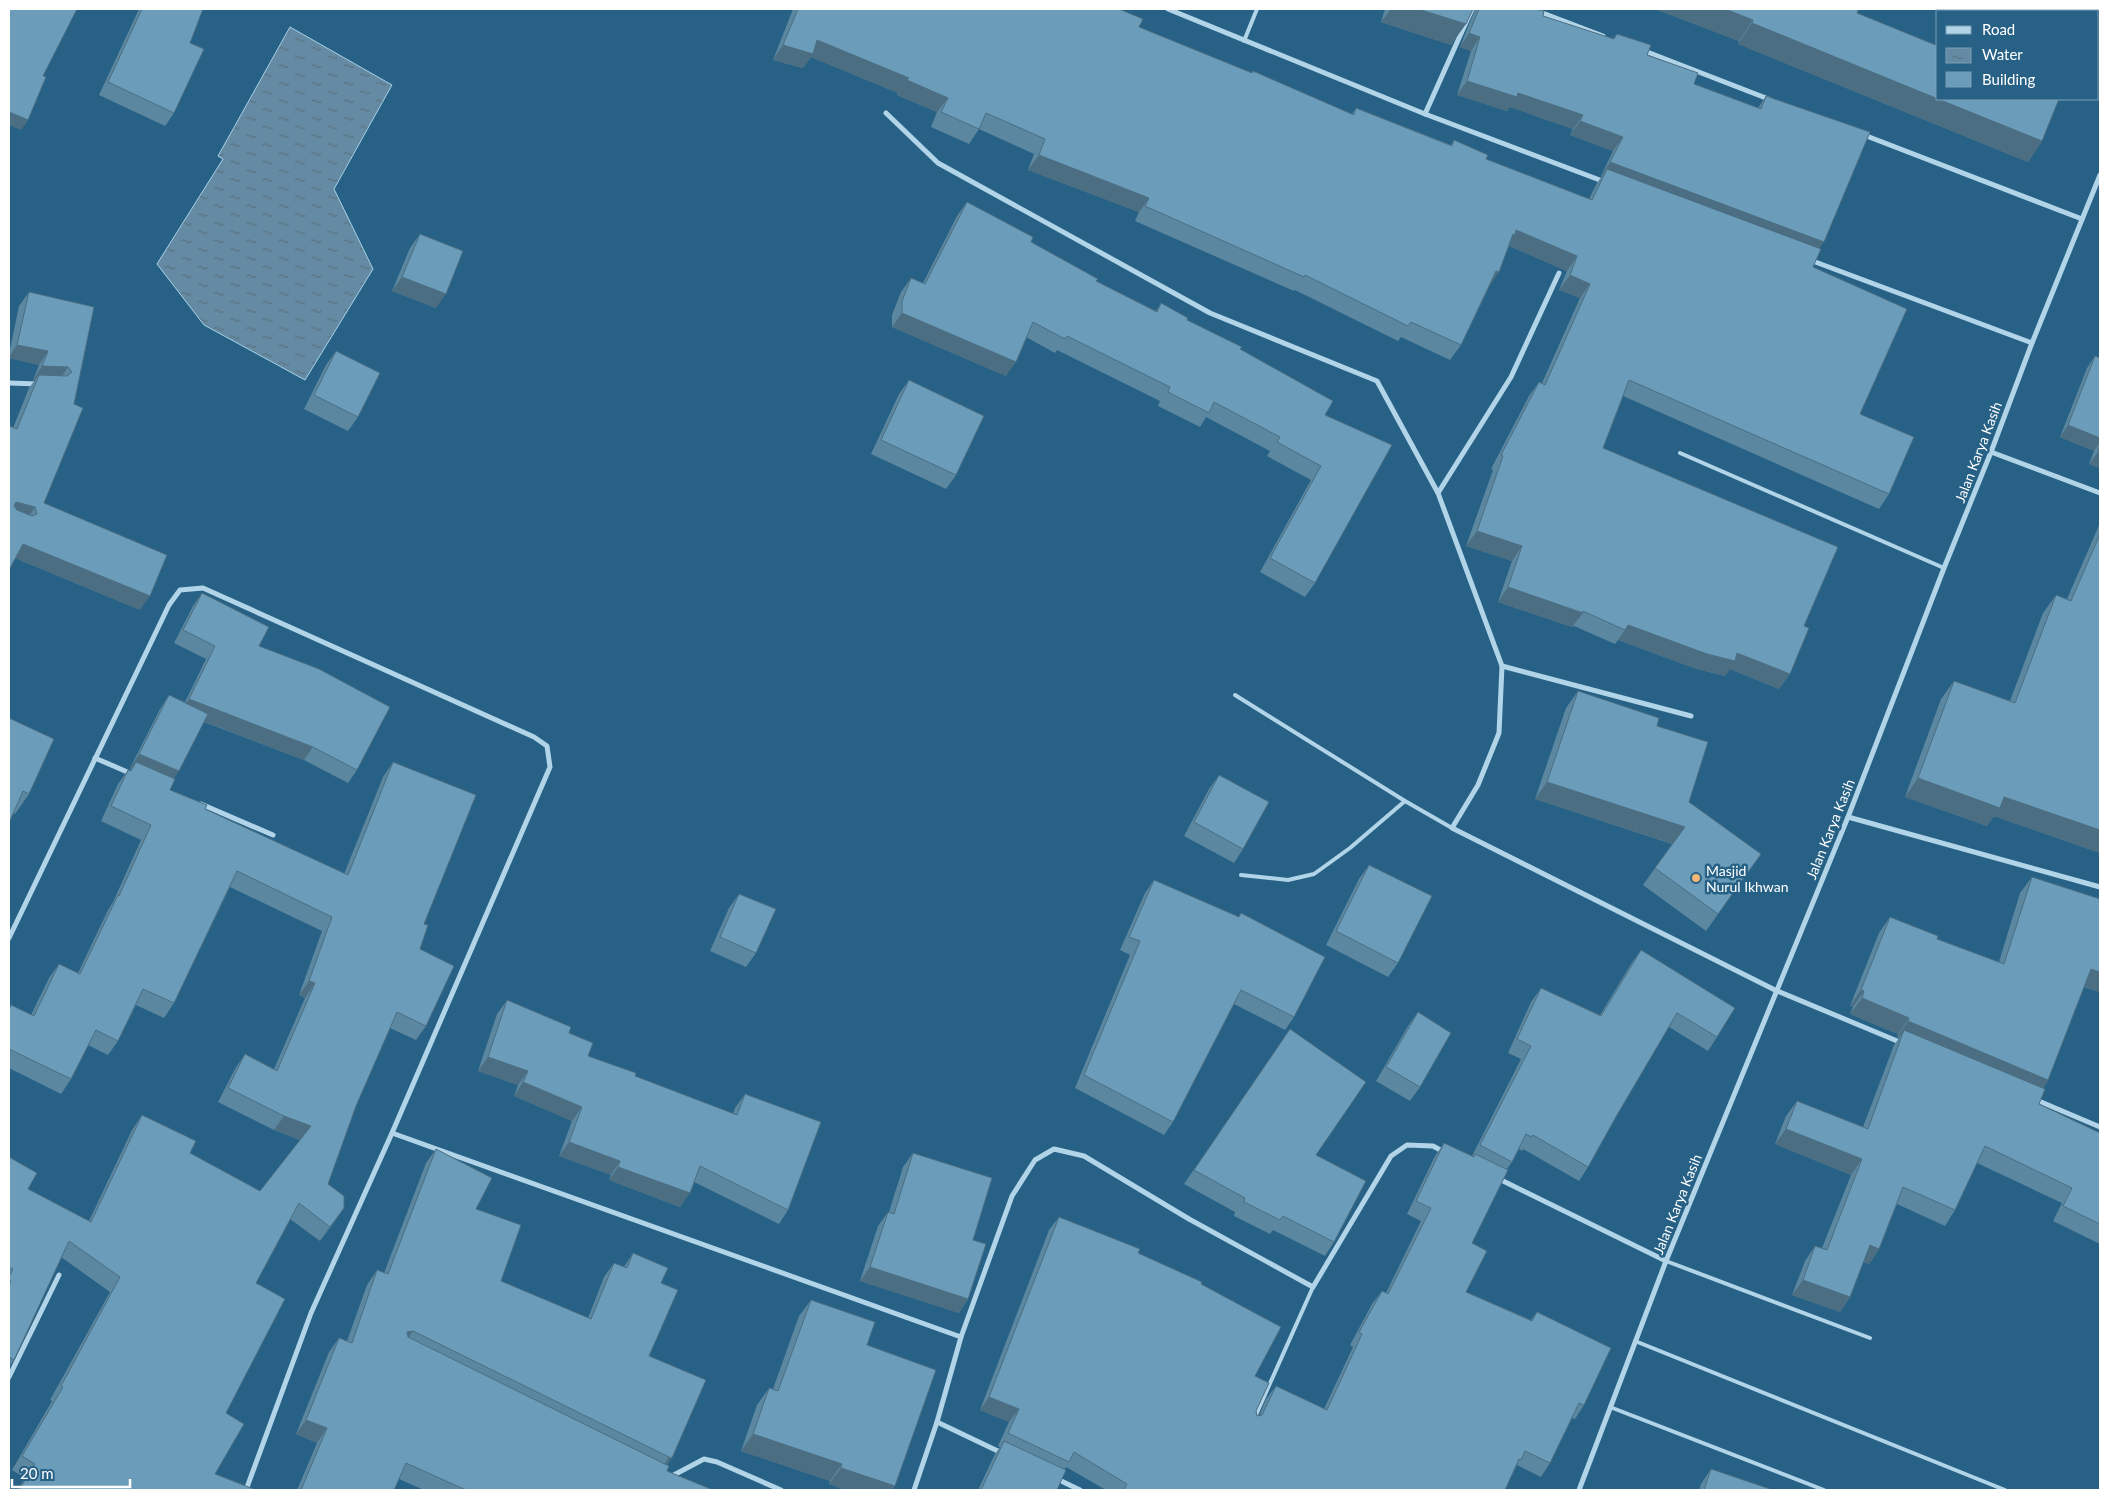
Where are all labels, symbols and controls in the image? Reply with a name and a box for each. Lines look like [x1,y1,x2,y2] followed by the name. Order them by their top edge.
[1936,10,2099,100] legend
[1982,20,2015,38] text: Road
[1982,45,2023,63] text: Water
[1982,70,2035,88] text: Building
[1951,399,2005,505] street label: Jalan Karya Kasih
[1802,776,1858,882] street label: Jalan Karya Kasih
[1706,862,1789,895] place label: Masjid Nurul Ikhwan
[1690,872,1702,884] marker: Masjid Nurul Ikhwan
[1649,1151,1705,1257] street label: Jalan Karya Kasih
[12,1456,130,1488] scale bar
[20,1464,54,1482] text: 20 m

